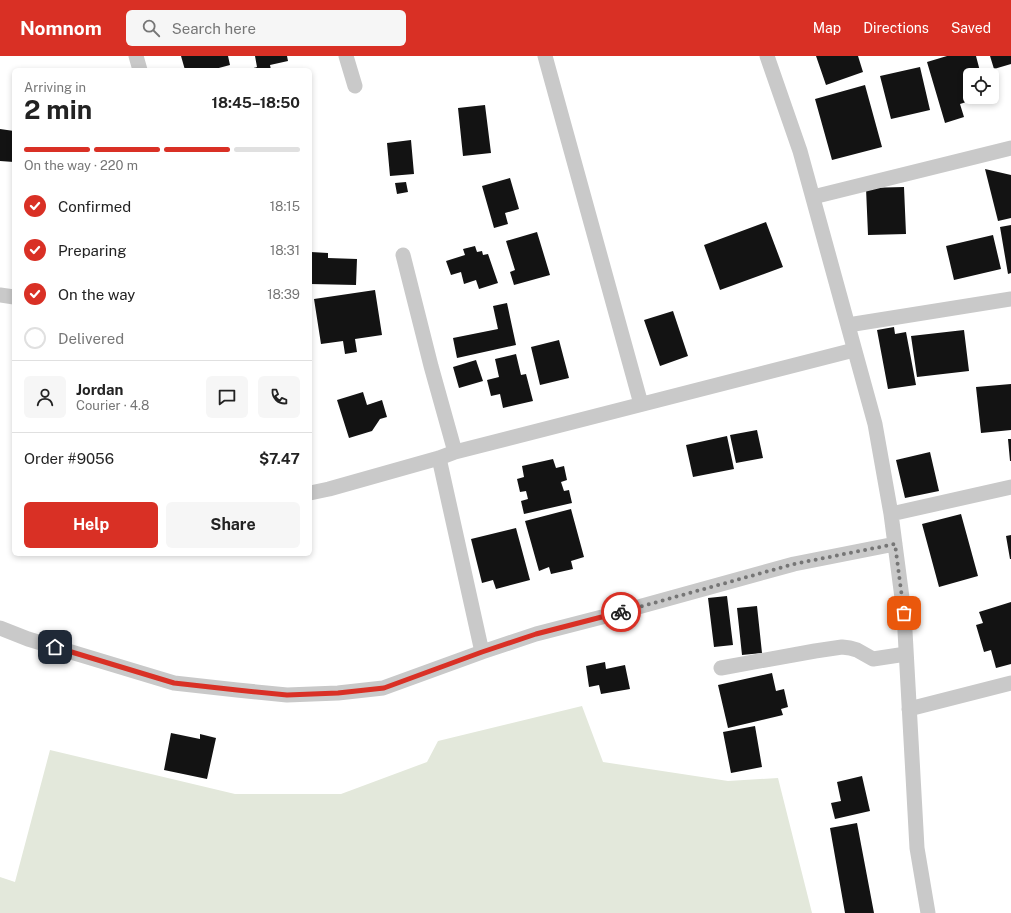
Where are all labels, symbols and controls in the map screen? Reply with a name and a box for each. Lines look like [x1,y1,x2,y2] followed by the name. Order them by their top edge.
[126,10,406,46] search box
[20,17,102,39] text: Nomnom
[140,17,162,39] icon: search
[172,20,256,37] text: Search here
[813,20,841,36] text: Map
[863,20,929,36] text: Directions
[951,20,991,36] text: Saved
[963,68,999,104] map controls
[963,68,999,104] button: locate
[24,80,86,95] text: Arriving in
[24,94,92,125] text: 2 min
[212,94,300,111] text: 18:45–18:50
[24,158,138,173] text: On the way · 220 m
[24,195,46,217] icon: check
[58,198,131,215] text: Confirmed
[270,199,300,214] text: 18:15
[24,239,46,261] icon: check
[58,242,127,259] text: Preparing
[270,243,300,258] text: 18:31
[24,283,46,305] icon: check
[58,286,135,303] text: On the way
[267,287,300,302] text: 18:39
[58,330,124,347] text: Delivered
[24,376,66,418] button: person
[206,376,248,418] button: chat
[258,376,300,418] button: phone
[76,381,123,398] text: Jordan
[76,398,149,413] text: Courier · 4.8
[24,450,114,467] text: Order #9056
[259,450,300,467] text: $7.47
[24,502,158,548] button: Help
[166,502,300,548] button: Share
[601,592,641,632] courier
[887,596,921,630] pin
[610,601,632,623] icon: bike
[893,602,915,624] icon: bag
[38,630,72,664] pin
[44,636,66,658] icon: home

